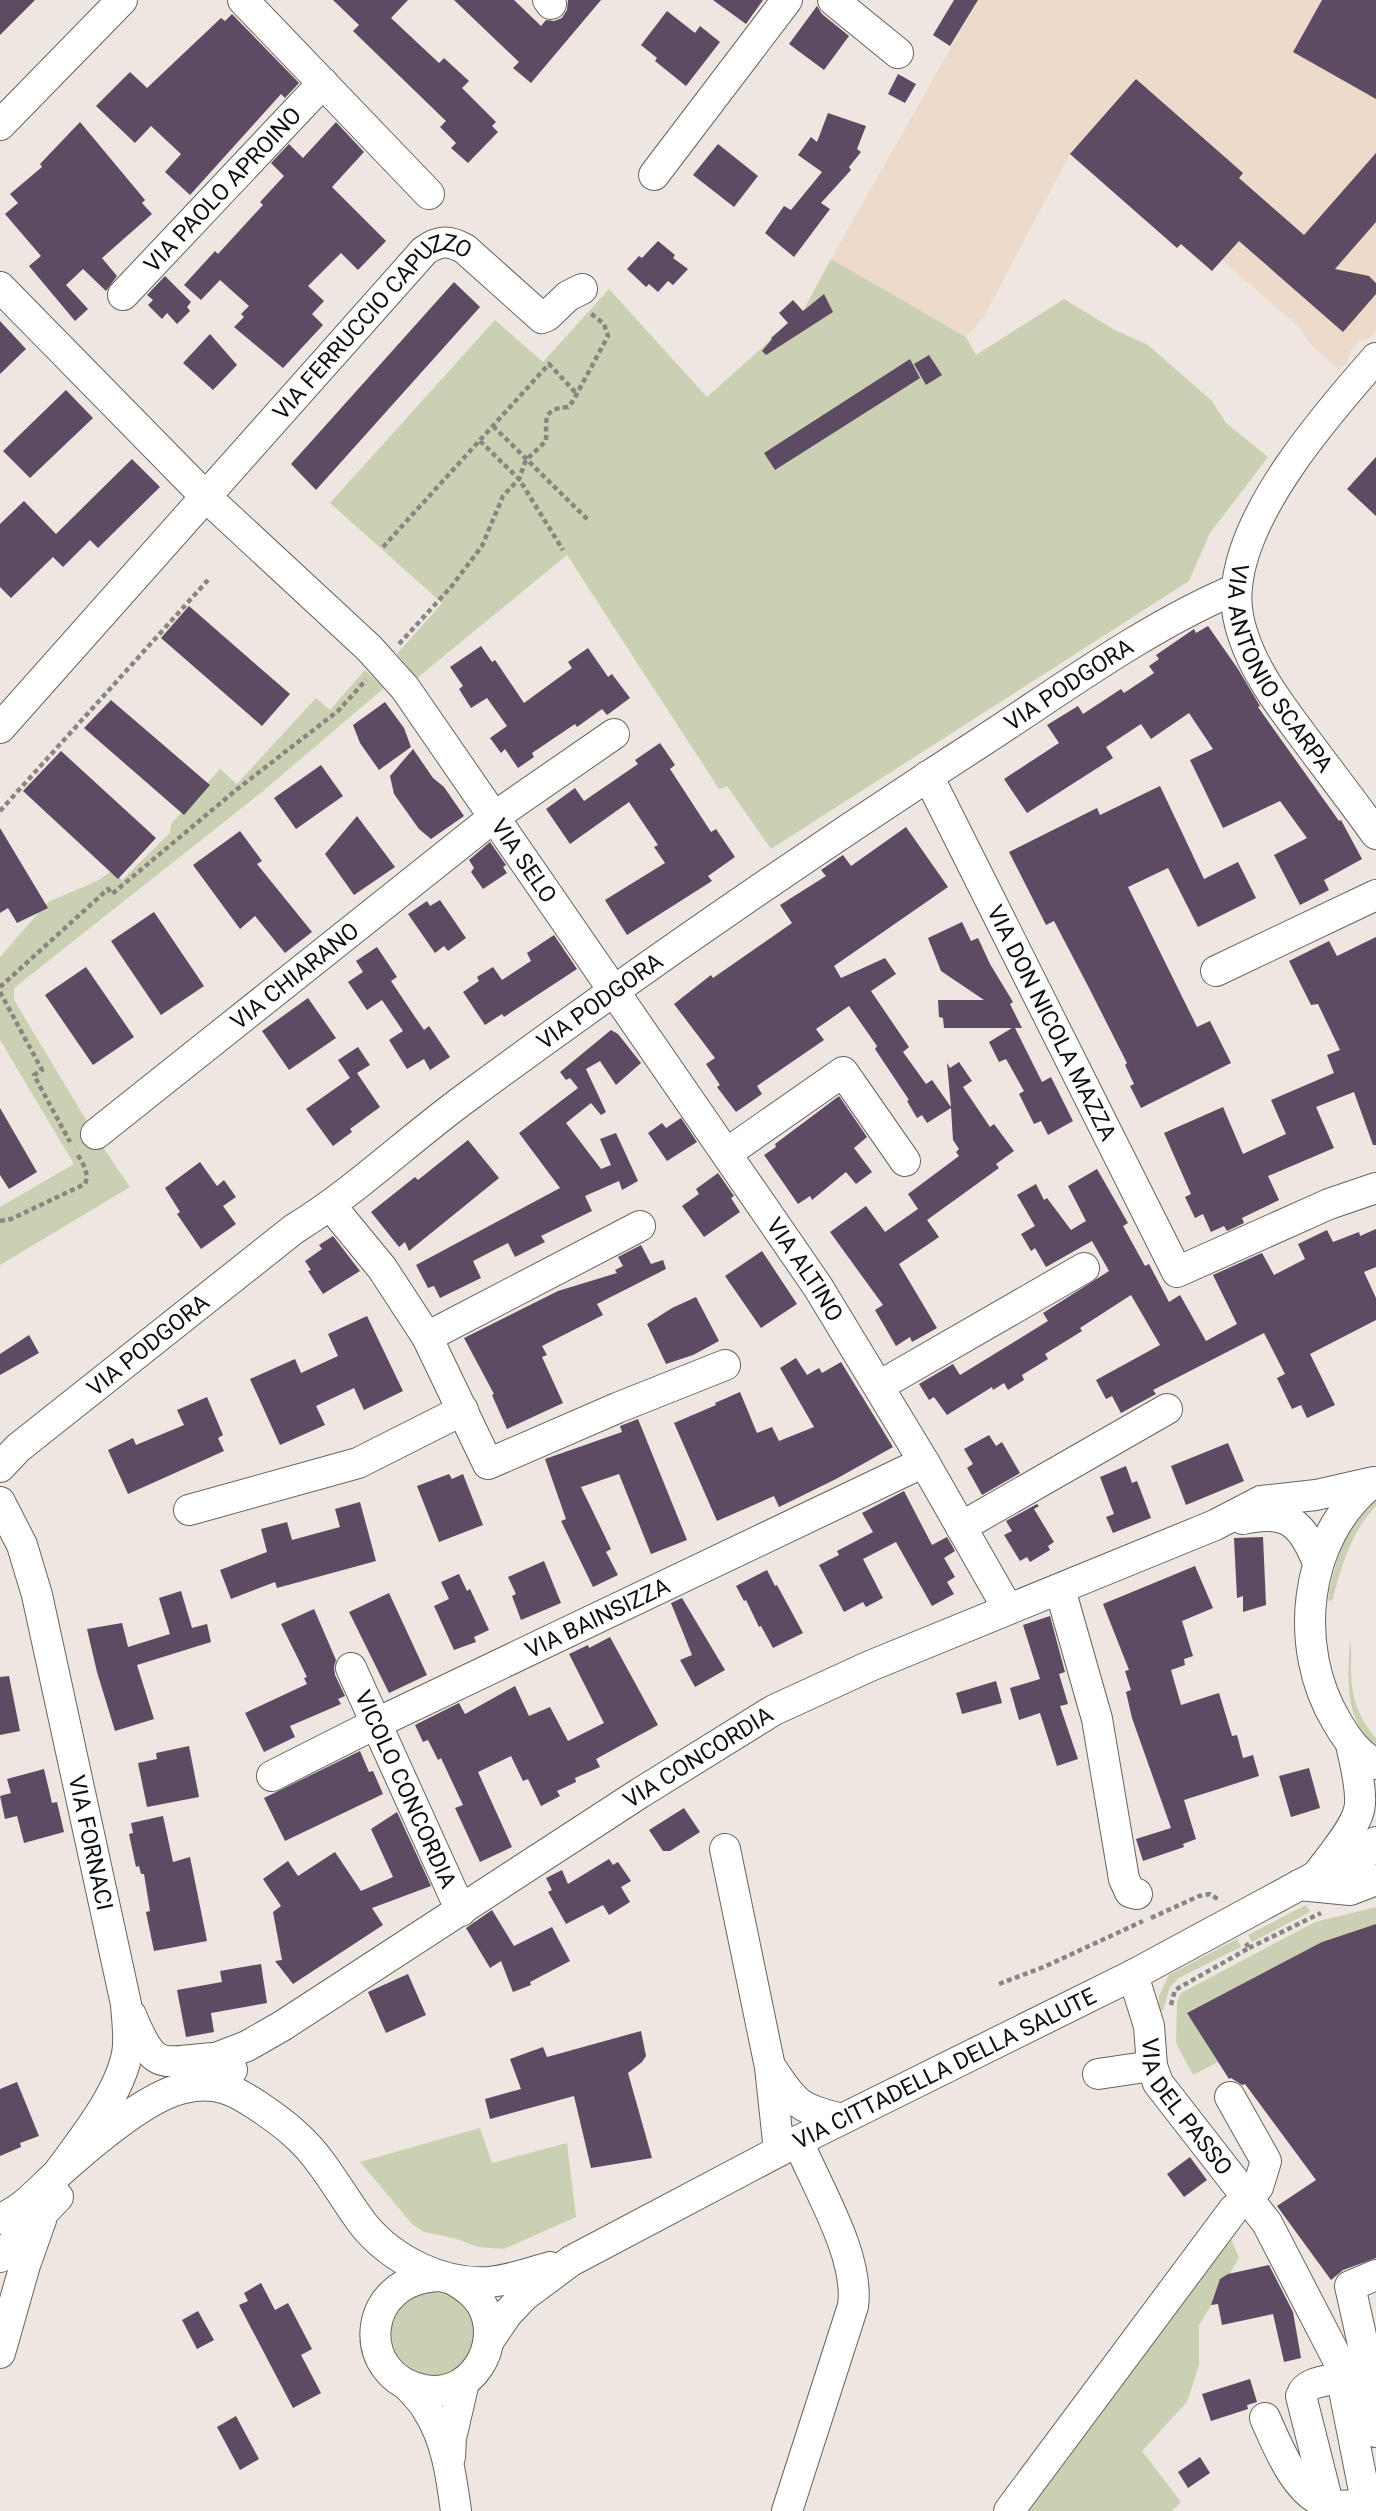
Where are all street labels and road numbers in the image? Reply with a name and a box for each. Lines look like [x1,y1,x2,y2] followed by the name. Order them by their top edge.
[139,102,307,278] street label: VIA PAOLO APROINO
[268,229,477,425] street label: VIA FERRUCCIO CAPUZZO
[1222,561,1338,778] street label: VIA ANTONIO SCARPA
[1000,633,1138,737] street label: VIA PODGORA
[485,814,562,908] street label: VIA SELO
[981,901,1122,1145] street label: VIA DON NICOLA MAZZA
[225,917,364,1035] street label: VIA CHIARANO
[532,948,668,1055] street label: VIA PODGORA
[761,1213,849,1326] street label: VIA ALTINO
[82,1289,215,1402] street label: VIA PODGORA
[521,1572,674,1664] street label: VIA BAINSIZZA
[349,1686,462,1892] street label: VICOLO CONCORDIA
[619,1701,778,1814] street label: VIA CONCORDIA
[63,1773,118,1913] street label: VIA FORNACI
[789,1982,1101,2155] street label: VIA CITTADELLA DELLA SALUTE
[1136,2037,1238,2181] street label: VIA DEL PASSO

